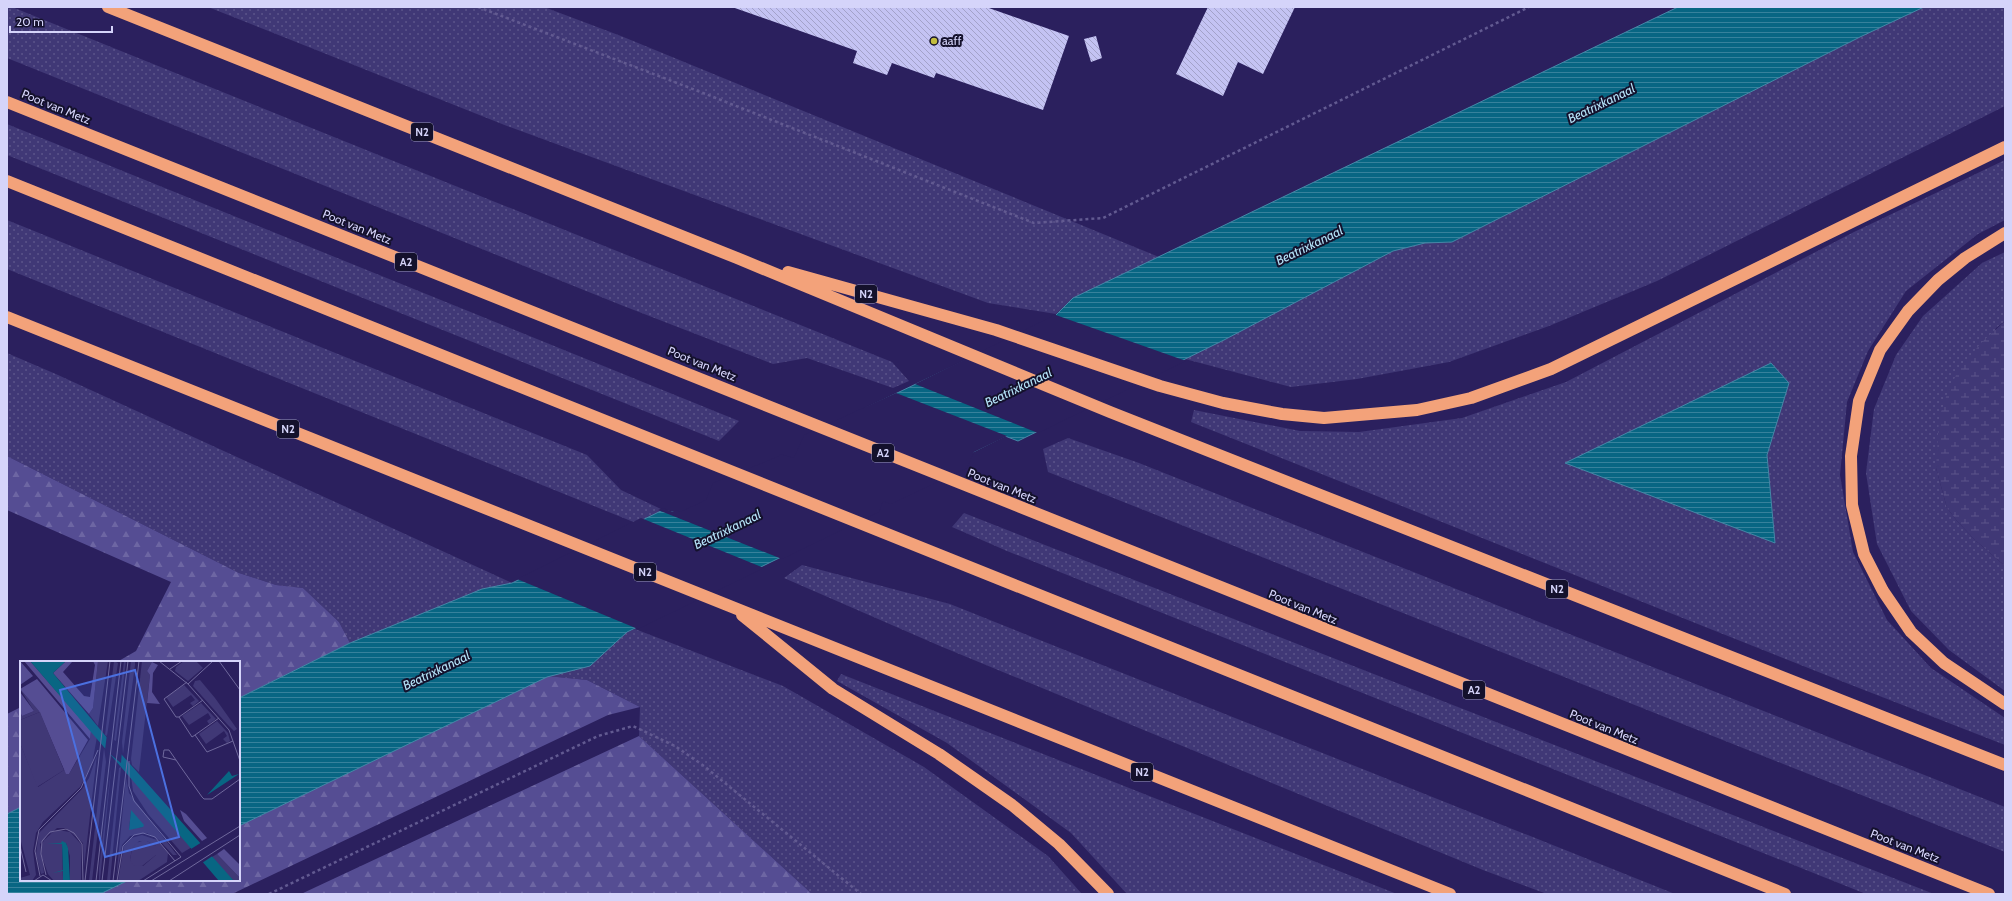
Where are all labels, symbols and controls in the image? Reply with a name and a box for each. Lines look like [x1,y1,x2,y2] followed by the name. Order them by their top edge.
[10,8,112,34] scale bar
[16,14,44,29] text: 20 m
[942,33,961,48] place label: aaff
[929,36,939,46] marker: aaff
[1565,80,1637,126] water label: Beatrixkanaal
[20,86,93,127] street label: Poot van Metz
[411,123,433,141] road number: N2
[321,206,394,247] street label: Poot van Metz
[1273,222,1345,268] water label: Beatrixkanaal
[395,253,417,271] road number: A2
[855,285,877,303] road number: N2
[666,343,739,384] street label: Poot van Metz
[982,364,1054,410] water label: Beatrixkanaal
[277,420,299,438] road number: N2
[872,444,894,462] road number: A2
[966,465,1039,506] street label: Poot van Metz
[691,506,763,552] water label: Beatrixkanaal
[634,563,656,581] road number: N2
[1546,580,1568,598] road number: N2
[1267,586,1340,627] street label: Poot van Metz
[400,647,472,693] water label: Beatrixkanaal
[20,661,240,881] inset map
[1463,681,1485,699] road number: A2
[1568,706,1641,747] street label: Poot van Metz
[1131,763,1153,781] road number: N2
[1868,825,1942,866] street label: Poot van Metz

